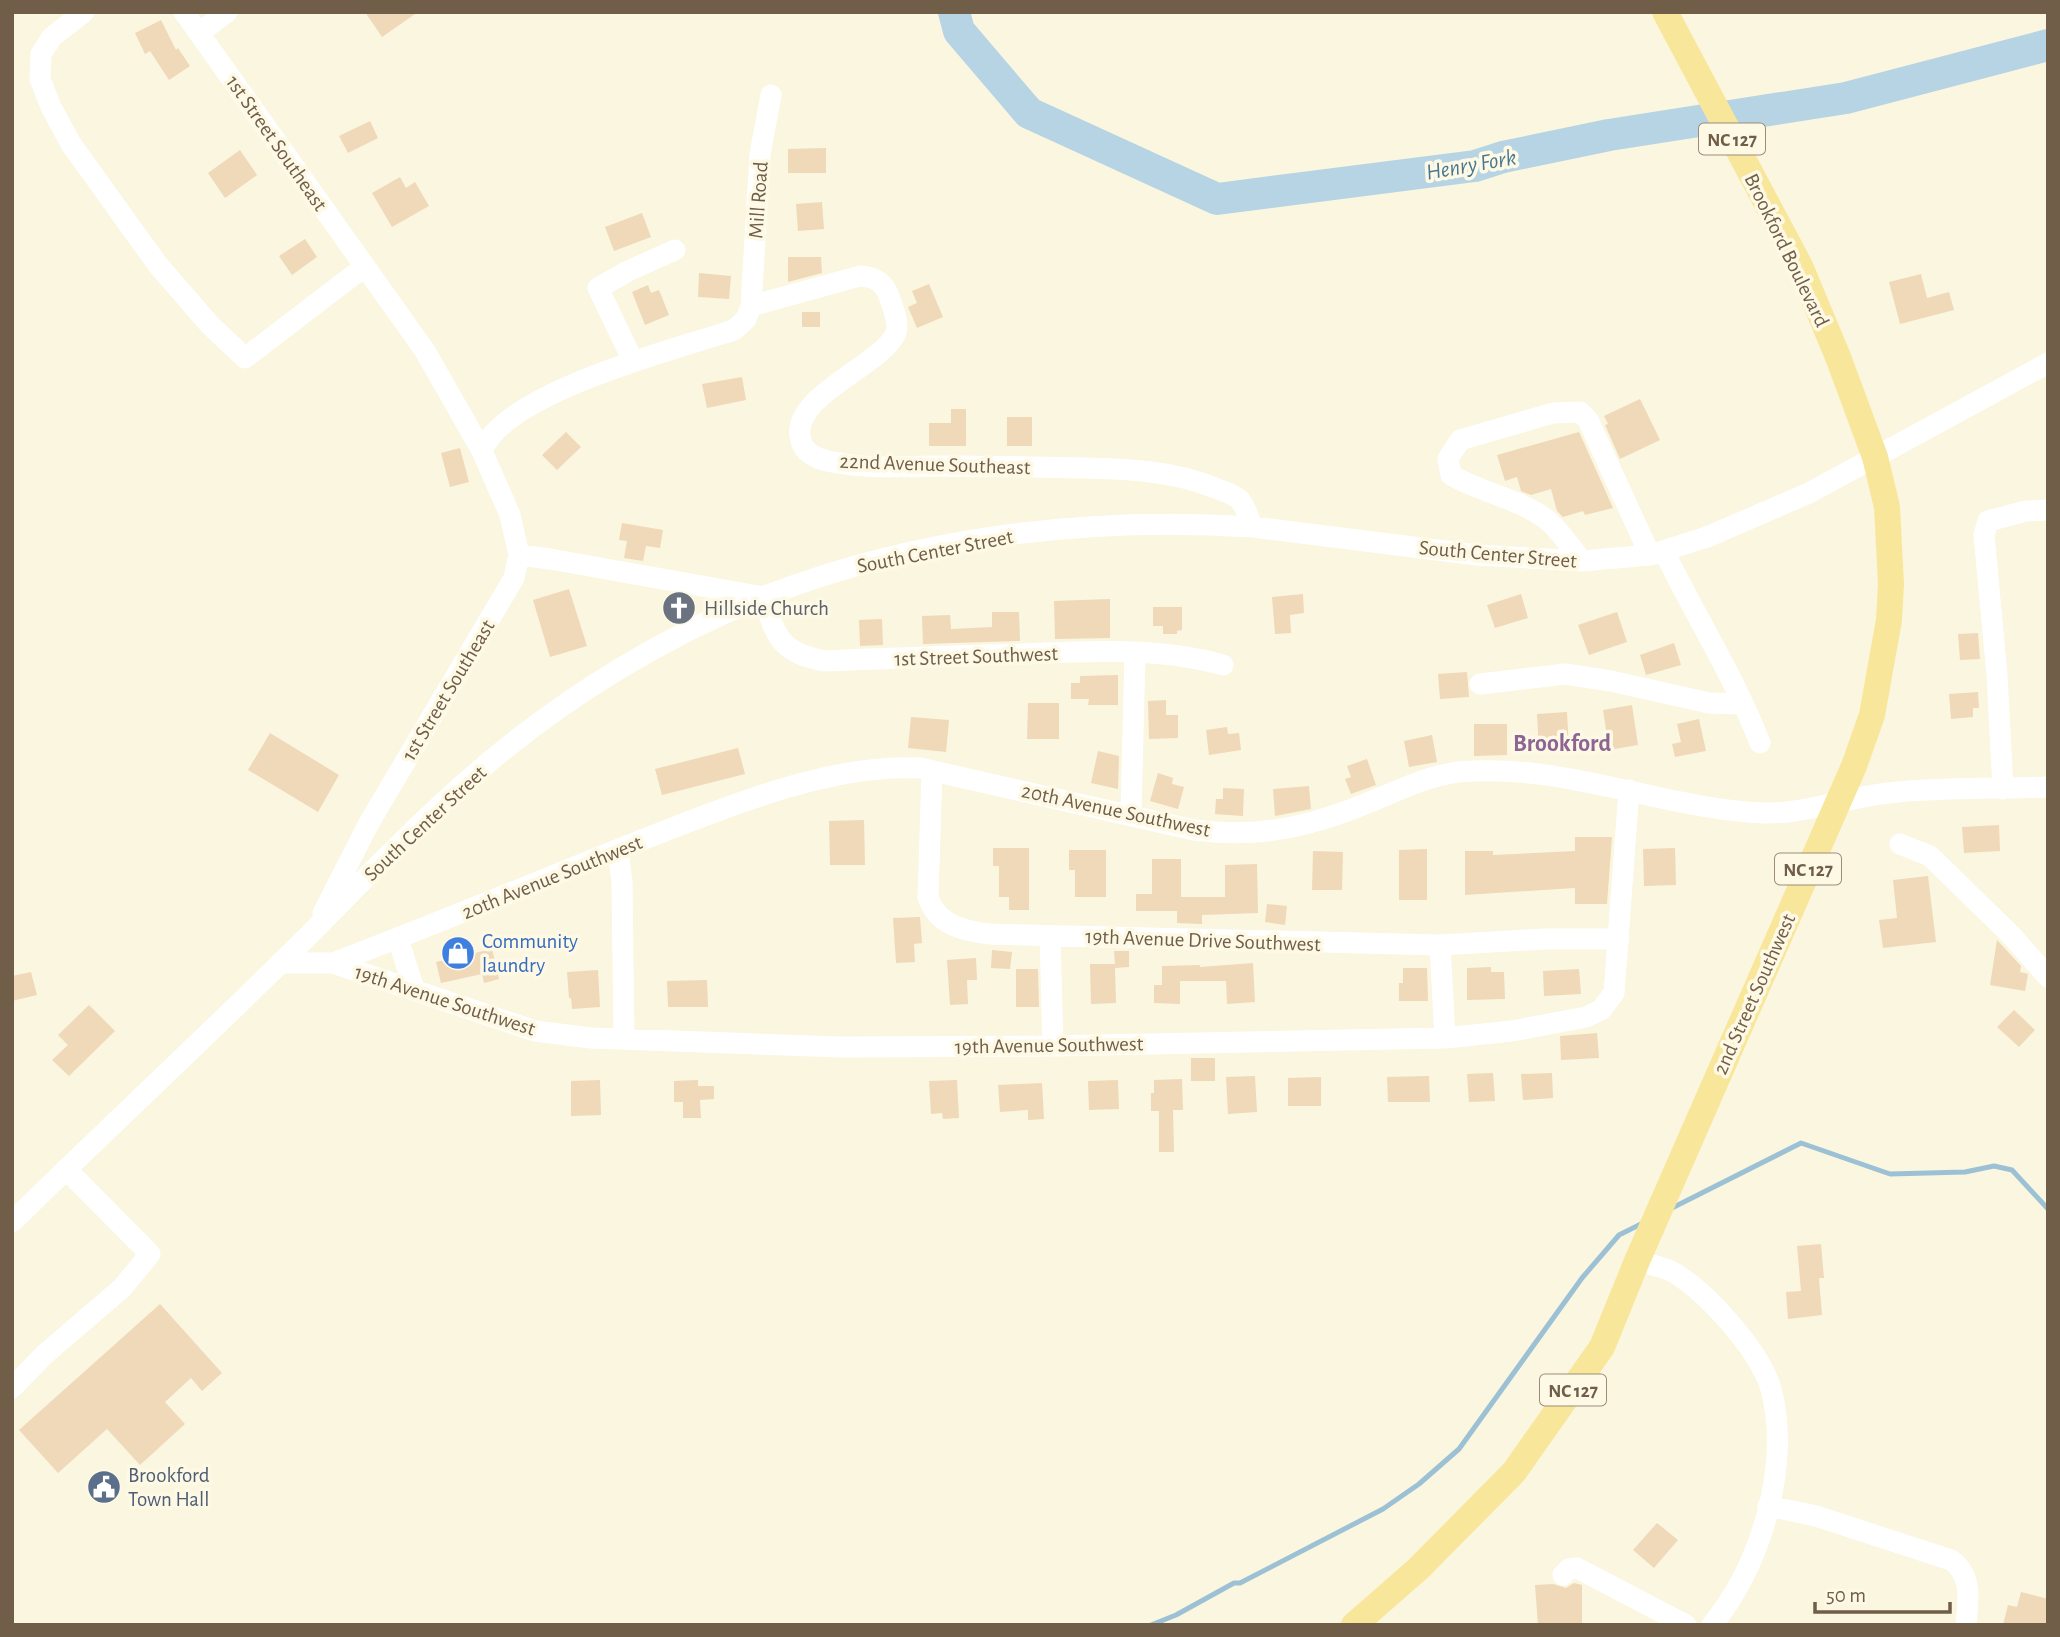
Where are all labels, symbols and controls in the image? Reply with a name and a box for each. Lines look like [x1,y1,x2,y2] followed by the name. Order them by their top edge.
[222,72,331,215] street label: 1st Street Southeast
[1699,124,1765,154] road number: NC 127
[1424,146,1518,185] water label: Henry Fork
[745,161,772,239] street label: Mill Road
[1740,170,1833,330] street label: Brookford Boulevard
[839,451,1031,478] street label: 22nd Avenue Southeast
[855,526,1015,577] street label: South Center Street
[1418,537,1578,572] street label: South Center Street
[660,589,698,627] church icon: Hillside Church
[704,598,829,619] place label: Hillside Church
[398,616,499,764] street label: 1st Street Southeast
[894,643,1059,670] street label: 1st Street Southwest
[1513,732,1611,756] district label: Brookford
[360,761,491,885] street label: South Center Street
[1020,780,1212,841] street label: 20th Avenue Southwest
[459,832,645,923] street label: 20th Avenue Southwest
[1775,854,1841,884] road number: NC 127
[1710,910,1799,1078] street label: 2nd Street Southwest
[1085,926,1321,955] street label: 19th Avenue Drive Southwest
[482,931,578,976] place label: Community laundry
[439,934,477,972] shop icon: Community laundry
[352,961,538,1040] street label: 19th Avenue Southwest
[955,1033,1144,1058] street label: 19th Avenue Southwest
[1540,1374,1606,1406] road number: NC 127
[128,1465,210,1510] place label: Brookford Town Hall
[85,1468,123,1506] public building icon: Brookford Town Hall
[1815,1570,1950,1614] scale bar
[1826,1585,1866,1606] text: 50 m

